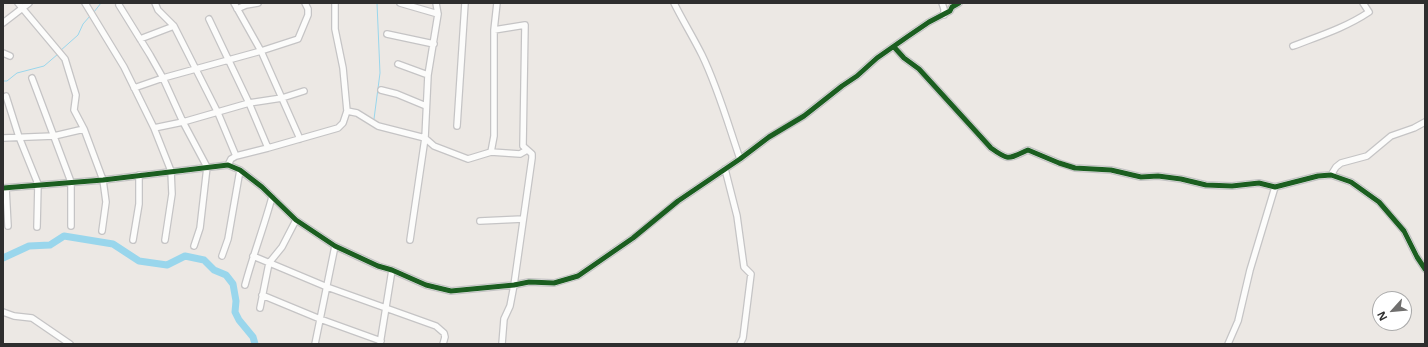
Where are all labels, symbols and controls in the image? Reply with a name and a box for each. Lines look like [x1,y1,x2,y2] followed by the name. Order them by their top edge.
[1372,291,1412,331] north arrow
[1373,309,1390,324] text: N

